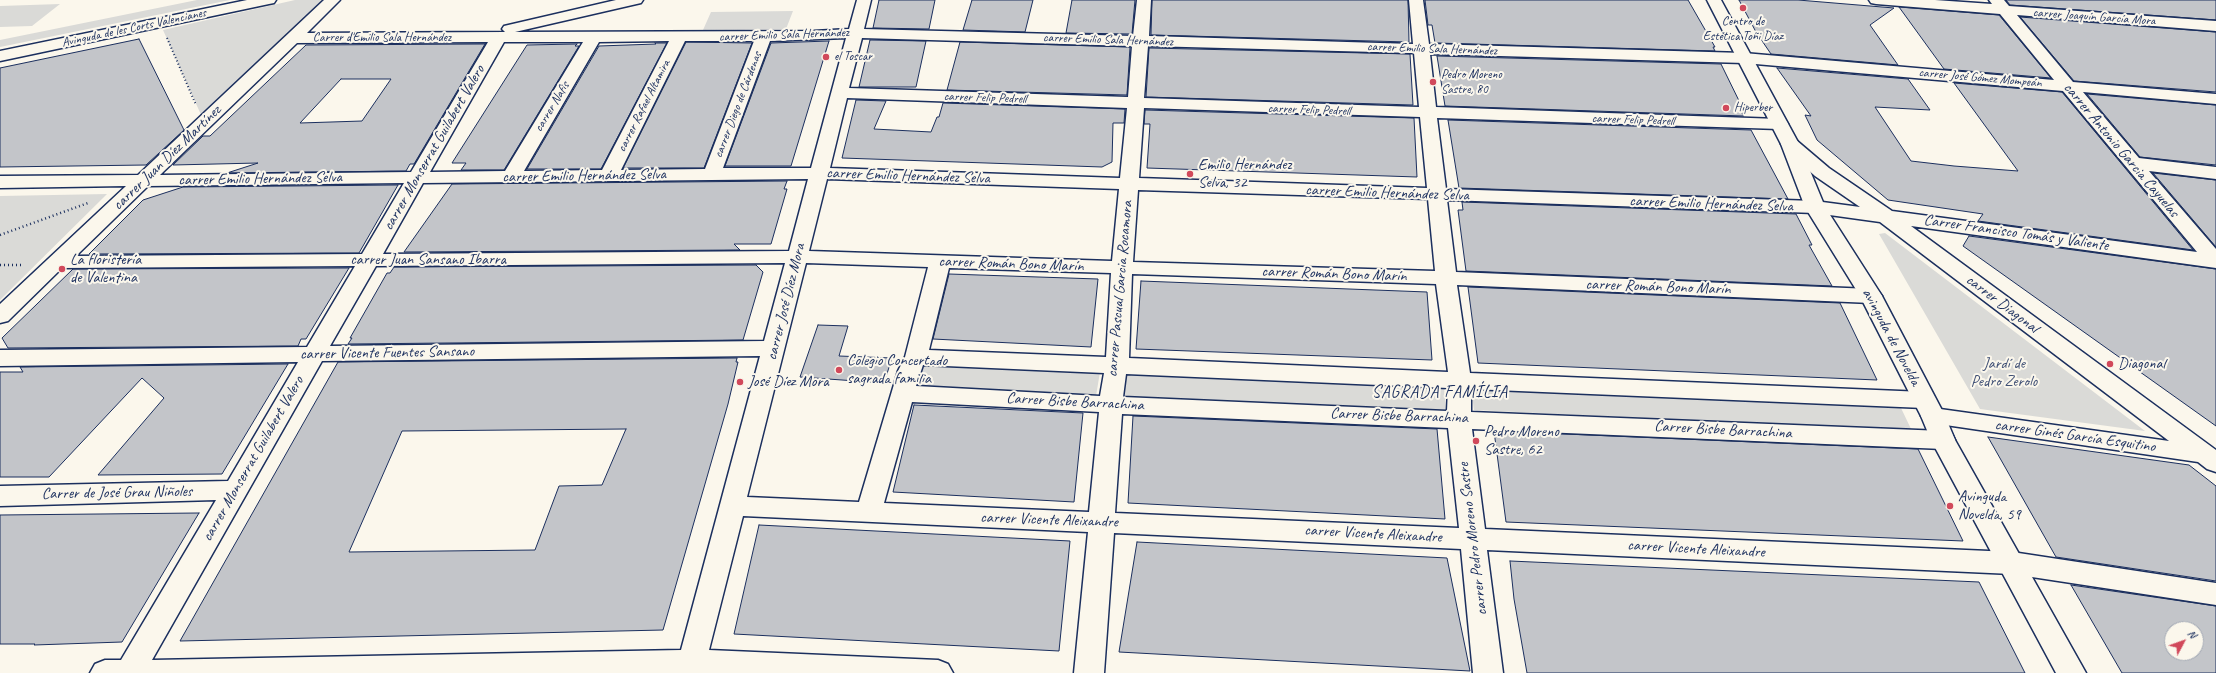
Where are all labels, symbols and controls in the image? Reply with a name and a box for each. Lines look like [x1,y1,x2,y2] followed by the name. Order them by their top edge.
[1738,3,1748,13] marker: Centro de Estética Toñi Díaz
[60,5,208,51] street label: Avinguda de les Corts Valencianes
[2032,5,2156,29] street label: carrer Joaquín García Mora
[1703,14,1783,45] place label: Centro de Estética Toñi Díaz
[719,25,849,45] street label: carrer Emilio Sala Hernández
[313,30,451,46] street label: Carrer d'Emilio Sala Hernández
[1043,30,1173,50] street label: carrer Emilio Sala Hernández
[1367,39,1497,59] street label: carrer Emilio Sala Hernández
[834,49,872,65] place label: el Toscar
[711,50,765,160] street label: carrer Diego de Cárdenas
[821,52,831,62] marker: el Toscar
[614,57,674,155] street label: carrer Rafael Altamira
[379,62,489,234] street label: carrer Monserrat Guilabert Valero
[1918,65,2042,91] street label: carrer José Gómez Mompeán
[1441,67,1502,98] place label: Pedro Moreno Sastre, 80
[1428,77,1438,87] marker: Pedro Moreno Sastre, 80
[531,79,573,135] street label: carrer Nafis
[2059,79,2183,221] street label: carrer Antonio Garcia Cayuelas
[943,89,1027,107] street label: carrer Felip Pedrell
[1734,100,1772,116] place label: Hiperber
[109,101,225,215] street label: carrer Juan Díez Martínez
[1267,101,1351,119] street label: carrer Felip Pedrell
[1721,103,1731,113] marker: Hiperber
[1591,111,1675,129] street label: carrer Felip Pedrell
[1198,155,1292,193] place label: Emilio Hernández Selva, 32
[826,164,990,188] street label: carrer Emilio Hernández Selva
[502,165,666,187] street label: carrer Emilio Hernández Selva
[178,168,342,190] street label: carrer Emilio Hernández Selva
[1185,169,1195,179] marker: Emilio Hernández Selva, 32
[1305,181,1469,205] street label: carrer Emilio Hernández Selva
[1629,192,1793,216] street label: carrer Emilio Hernández Selva
[1103,200,1137,378] street label: carrer Pascual Garcia Rocamora
[1922,211,2110,255] street label: Carrer Francisco Tomás y Valiente
[762,242,810,362] street label: carrer José Díez Mora
[70,250,141,288] place label: La floristería de Valentina
[350,250,506,270] street label: carrer Juan Sansano Ibarra
[938,252,1084,276] street label: carrer Román Bono Marín
[1261,262,1407,286] street label: carrer Román Bono Marín
[57,264,67,274] marker: La floristería de Valentina
[1962,270,2042,338] street label: carrer Diagonal
[1585,275,1731,299] street label: carrer Román Bono Marín
[1857,285,1925,389] street label: avinguda de Novelda
[300,342,474,364] street label: carrer Vicente Fuentes Sansano
[847,351,947,389] place label: Colegio Concertado sagrada familia
[1971,354,2037,392] park label: Jardí de Pedro Zerolo
[2118,354,2165,374] place label: Diagonal
[2105,359,2115,369] marker: Diagonal
[834,365,844,375] marker: Colegio Concertado sagrada familia
[748,372,829,392] place label: José Díez Mora
[198,373,308,545] street label: carrer Monserrat Guilabert Valero
[735,377,745,387] marker: José Díez Mora
[1372,383,1508,403] district label: SAGRADA FAMÍLIA
[1006,389,1144,415] street label: Carrer Bisbe Barrachina
[1330,404,1468,428] street label: Carrer Bisbe Barrachina
[1994,415,2156,457] street label: carrer Ginés García Esquitino
[1654,417,1792,443] street label: Carrer Bisbe Barrachina
[1484,422,1559,460] place label: Pedro Moreno Sastre, 62
[1471,436,1481,446] marker: Pedro Moreno Sastre, 62
[1454,461,1492,617] street label: carrer Pedro Moreno Sastre
[42,482,192,504] street label: Carrer de José Grau Niñoles
[1958,487,2021,525] place label: Avinguda Novelda, 59
[1945,501,1955,511] marker: Avinguda Novelda, 59
[980,508,1118,532] street label: carrer Vicente Aleixandre
[1304,521,1442,547] street label: carrer Vicente Aleixandre
[1627,536,1765,562] street label: carrer Vicente Aleixandre
[2164,621,2204,661] north arrow
[2185,627,2200,641] text: N

